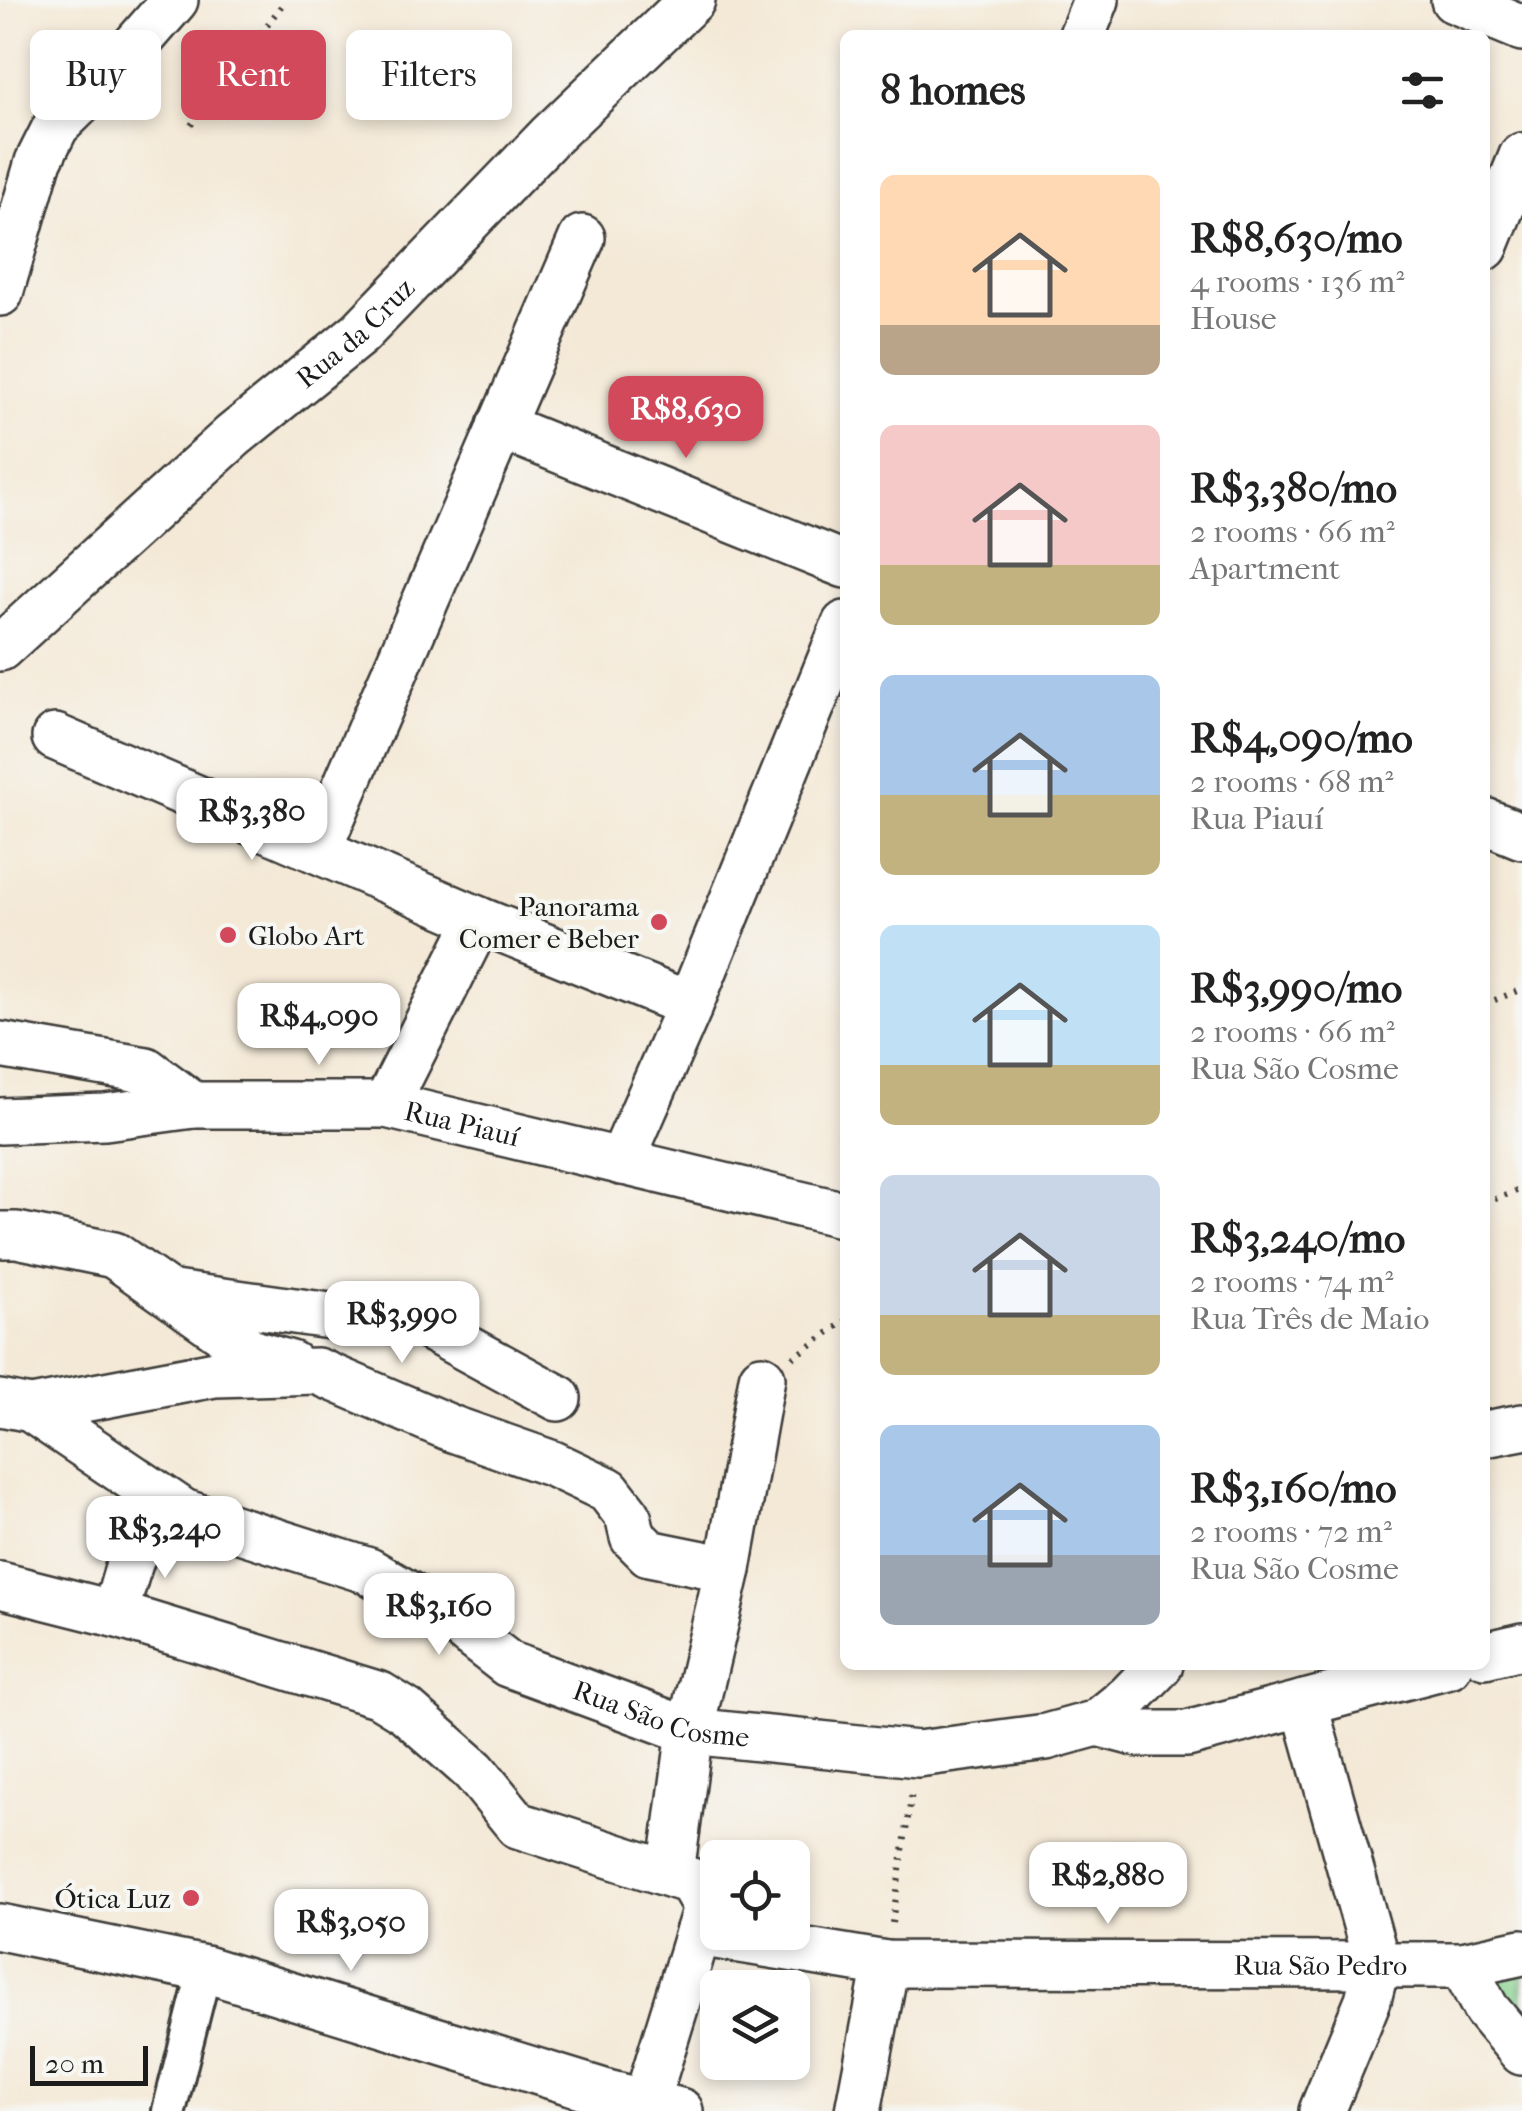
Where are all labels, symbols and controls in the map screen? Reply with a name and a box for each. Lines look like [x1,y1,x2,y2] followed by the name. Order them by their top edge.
[30,30,161,120] chip: Buy
[181,30,326,120] chip: Rent
[346,30,512,120] chip: Filters
[1395,63,1450,118] icon: filters
[880,66,1026,115] text: 8 homes
[1190,214,1403,263] text: R$8,630/mo
[960,215,1080,335] icon: home
[1190,263,1404,300] text: 4 rooms · 136 m²
[289,271,421,395] street label: Rua da Cruz
[1190,300,1277,337] text: House
[594,376,778,461] pin: R$8,630
[630,390,742,427] text: R$8,630
[1190,464,1397,513] text: R$3,380/mo
[960,465,1080,585] icon: home
[1190,513,1395,550] text: 2 rooms · 66 m²
[1190,550,1340,587] text: Apartment
[1190,714,1413,763] text: R$4,090/mo
[960,715,1080,835] icon: home
[1190,763,1394,800] text: 2 rooms · 68 m²
[160,778,344,863] pin: R$3,380
[198,792,306,829] text: R$3,380
[1190,800,1323,837] text: Rua Piauí
[459,890,640,955] place label: Panorama Comer e Beber
[648,911,670,933] marker: Panorama Comer e Beber
[248,919,365,952] place label: Globo Art
[217,924,239,946] marker: Globo Art
[1190,964,1402,1013] text: R$3,990/mo
[960,965,1080,1085] icon: home
[227,983,411,1068] pin: R$4,090
[259,997,379,1034] text: R$4,090
[1190,1013,1395,1050] text: 2 rooms · 66 m²
[1190,1050,1399,1087] text: Rua São Cosme
[401,1094,523,1153] street label: Rua Piauí
[1190,1214,1405,1263] text: R$3,240/mo
[960,1215,1080,1335] icon: home
[1190,1263,1394,1300] text: 2 rooms · 74 m²
[310,1281,494,1366] pin: R$3,990
[346,1295,458,1332] text: R$3,990
[1190,1300,1429,1337] text: Rua Três de Maio
[1190,1464,1396,1513] text: R$3,160/mo
[960,1465,1080,1585] icon: home
[73,1496,257,1581] pin: R$3,240
[108,1510,222,1547] text: R$3,240
[1190,1513,1392,1550] text: 2 rooms · 72 m²
[1190,1550,1399,1587] text: Rua São Cosme
[347,1573,531,1658] pin: R$3,160
[386,1587,492,1624] text: R$3,160
[569,1673,751,1753] street label: Rua São Cosme
[700,1840,810,2080] map controls
[700,1840,810,1950] button: locate
[1016,1842,1200,1927] pin: R$2,880
[1051,1856,1165,1893] text: R$2,880
[54,1882,171,1915] place label: Ótica Luz
[180,1887,202,1909] marker: Ótica Luz
[259,1889,443,1974] pin: R$3,050
[296,1903,406,1940] text: R$3,050
[1234,1948,1407,1981] street label: Rua São Pedro
[700,1970,810,2080] button: layers
[30,2041,148,2086] scale bar
[45,2047,104,2080] text: 20 m

